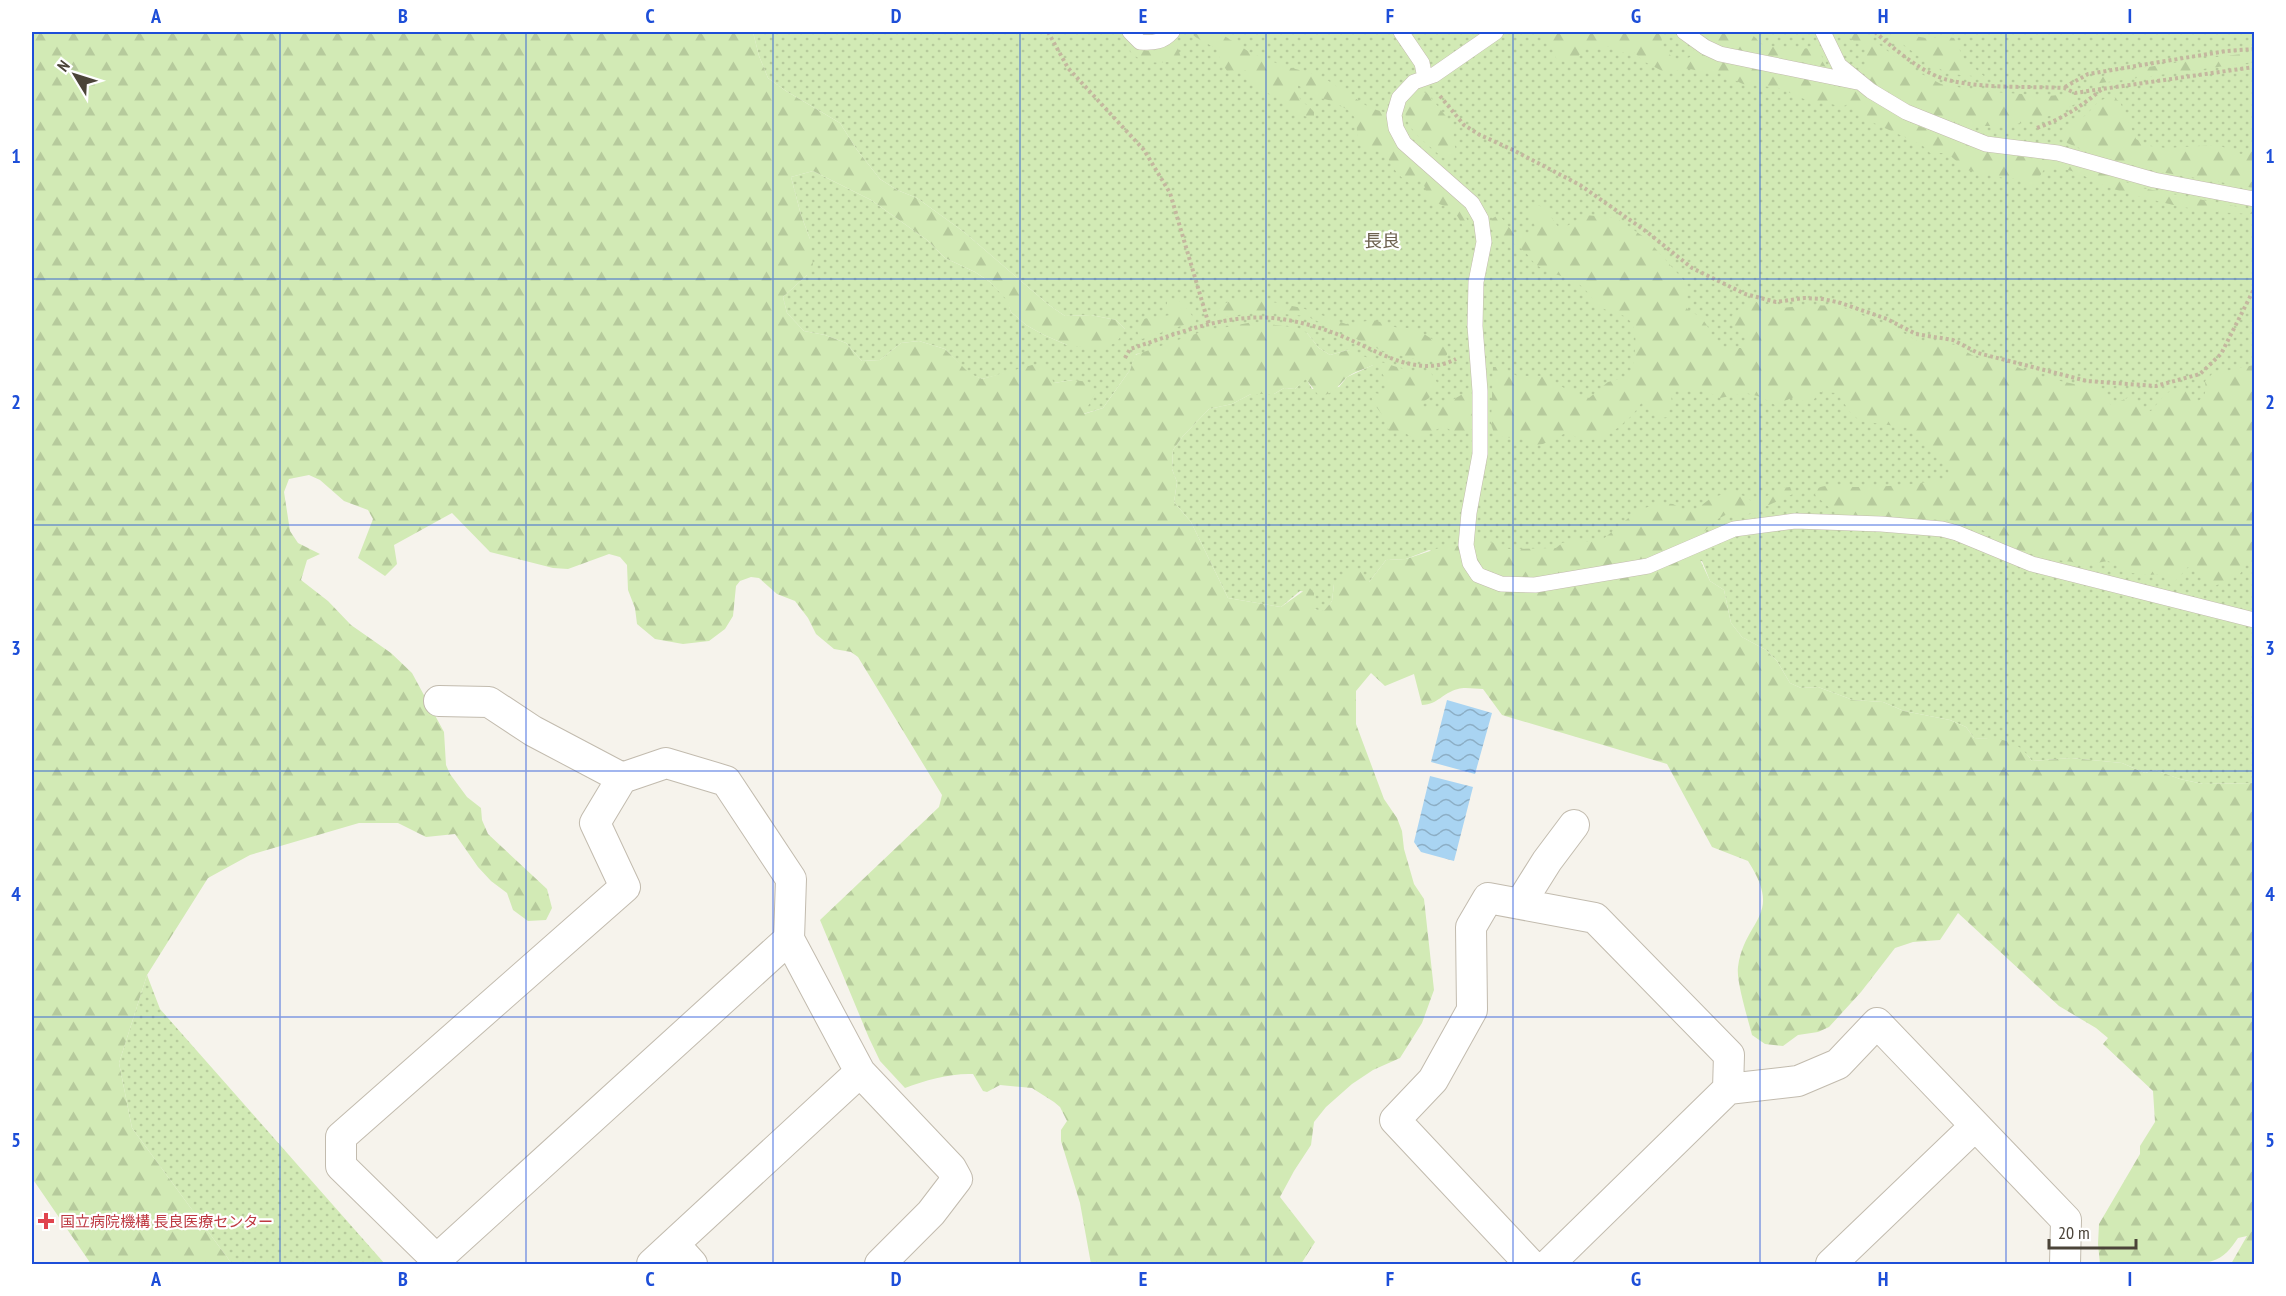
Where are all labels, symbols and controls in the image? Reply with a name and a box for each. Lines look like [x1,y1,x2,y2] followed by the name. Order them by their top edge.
[150,3,162,29] text: A
[398,3,408,29] text: B
[645,3,655,29] text: C
[891,3,902,29] text: D
[1139,3,1147,29] text: E
[1386,3,1394,29] text: F
[1631,3,1641,29] text: G
[1878,3,1888,29] text: H
[2128,3,2132,29] text: I
[45,45,105,105] north arrow
[53,56,74,75] text: N
[11,143,21,169] text: 1
[2265,143,2275,169] text: 1
[1364,229,1400,252] district label: 長良
[11,389,21,415] text: 2
[2265,389,2275,415] text: 2
[11,635,21,661] text: 3
[2265,635,2275,661] text: 3
[11,881,21,907] text: 4
[2265,881,2275,907] text: 4
[11,1127,21,1153] text: 5
[2265,1127,2275,1153] text: 5
[37,1212,55,1230] marker: 国立病院機構 長良医療センター
[60,1212,273,1231] place label: 国立病院機構 長良医療センター
[2049,1212,2136,1250] scale bar
[2058,1221,2090,1244] text: 20 m
[150,1266,162,1292] text: A
[398,1266,408,1292] text: B
[645,1266,655,1292] text: C
[891,1266,902,1292] text: D
[1139,1266,1147,1292] text: E
[1386,1266,1394,1292] text: F
[1631,1266,1641,1292] text: G
[1878,1266,1888,1292] text: H
[2128,1266,2132,1292] text: I

